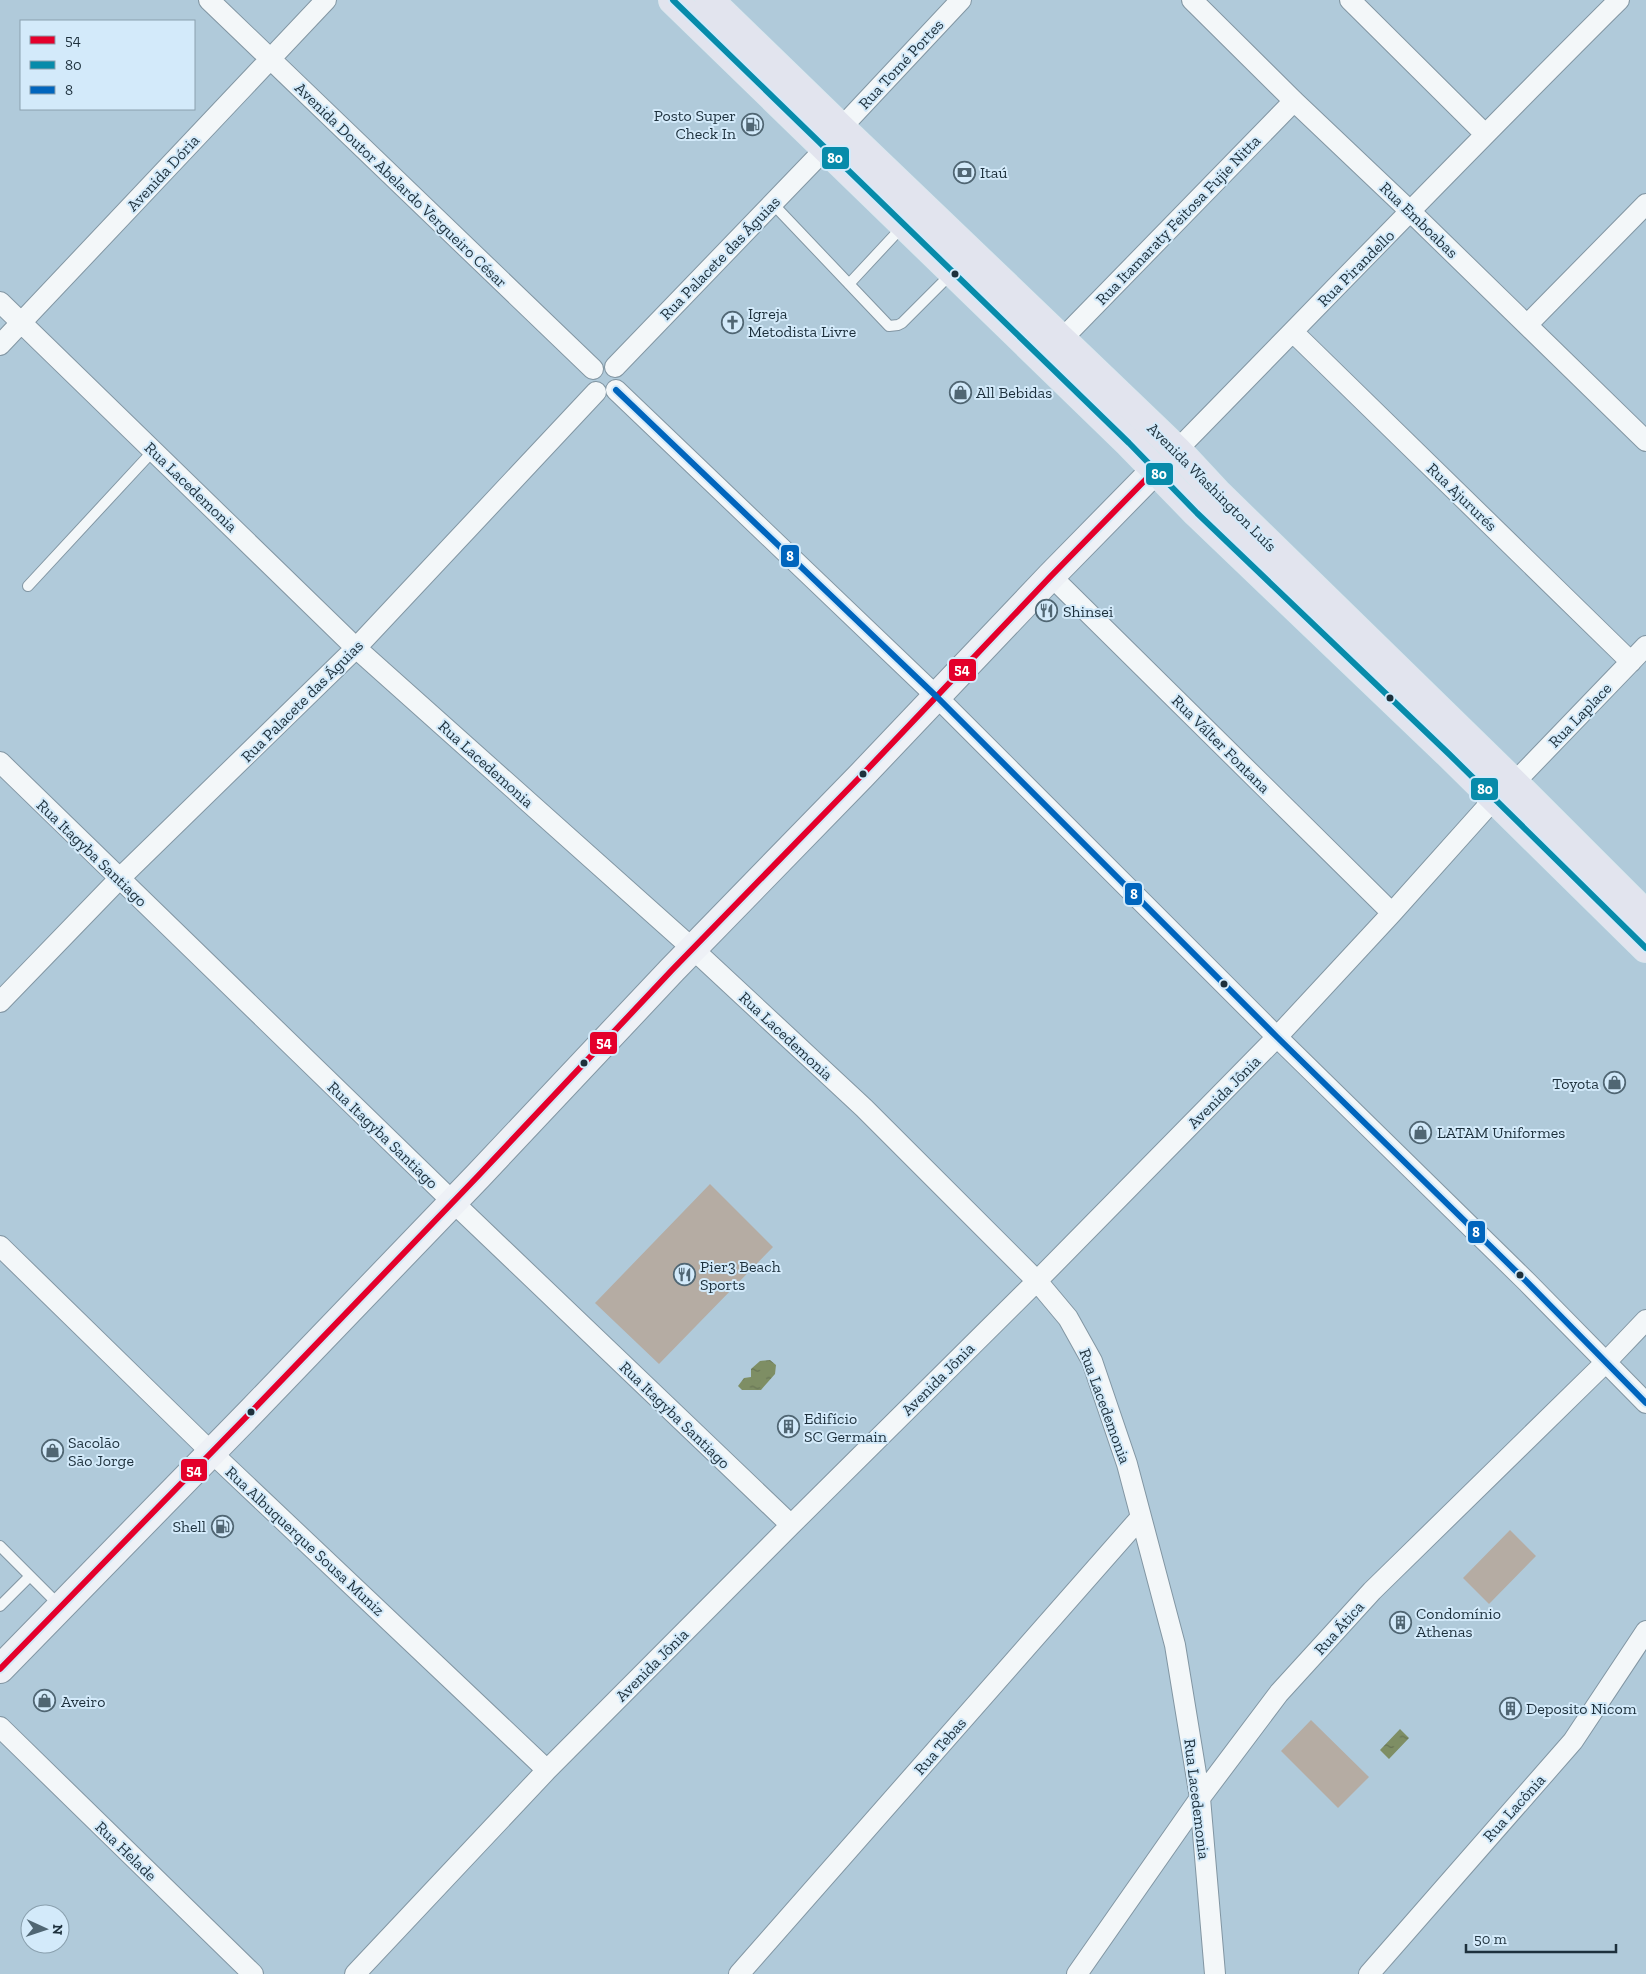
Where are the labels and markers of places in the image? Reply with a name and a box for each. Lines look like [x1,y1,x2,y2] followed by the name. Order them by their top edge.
[654,106,737,143] place label: Posto Super Check In
[740,112,764,136] fuel station icon: Posto Super Check In
[952,160,976,184] bank icon: Itaú
[980,163,1008,182] place label: Itaú
[950,269,960,279] unlabelled marker
[748,304,856,341] place label: Igreja Metodista Livre
[720,310,744,334] church icon: Igreja Metodista Livre
[948,380,972,404] shop icon: All Bebidas
[976,383,1052,402] place label: All Bebidas
[1035,599,1059,623] restaurant icon: Shinsei
[1063,602,1114,621] place label: Shinsei
[1385,693,1395,703] unlabelled marker
[858,769,868,779] unlabelled marker
[1219,979,1229,989] unlabelled marker
[579,1058,589,1068] unlabelled marker
[1603,1071,1627,1095] shop icon: Toyota
[1552,1074,1599,1093] place label: Toyota
[1409,1120,1433,1144] shop icon: LATAM Uniformes
[1437,1123,1565,1142] place label: LATAM Uniformes
[700,1257,781,1294] place label: Pier3 Beach Sports
[672,1263,696,1287] restaurant icon: Pier3 Beach Sports
[1515,1270,1525,1280] unlabelled marker
[246,1407,256,1417] unlabelled marker
[804,1409,888,1446] place label: Edifício SC Germain
[776,1415,800,1439] building icon: Edifício SC Germain
[68,1433,134,1470] place label: Sacolão São Jorge
[40,1439,64,1463] shop icon: Sacolão São Jorge
[210,1514,234,1538] fuel station icon: Shell
[172,1517,206,1536] place label: Shell
[1416,1604,1501,1641] place label: Condomínio Athenas
[1388,1610,1412,1634] building icon: Condomínio Athenas
[33,1689,57,1713] shop icon: Aveiro
[61,1692,105,1711] place label: Aveiro
[1498,1696,1522,1720] building icon: Deposito Nicom
[1526,1699,1637,1718] place label: Deposito Nicom

